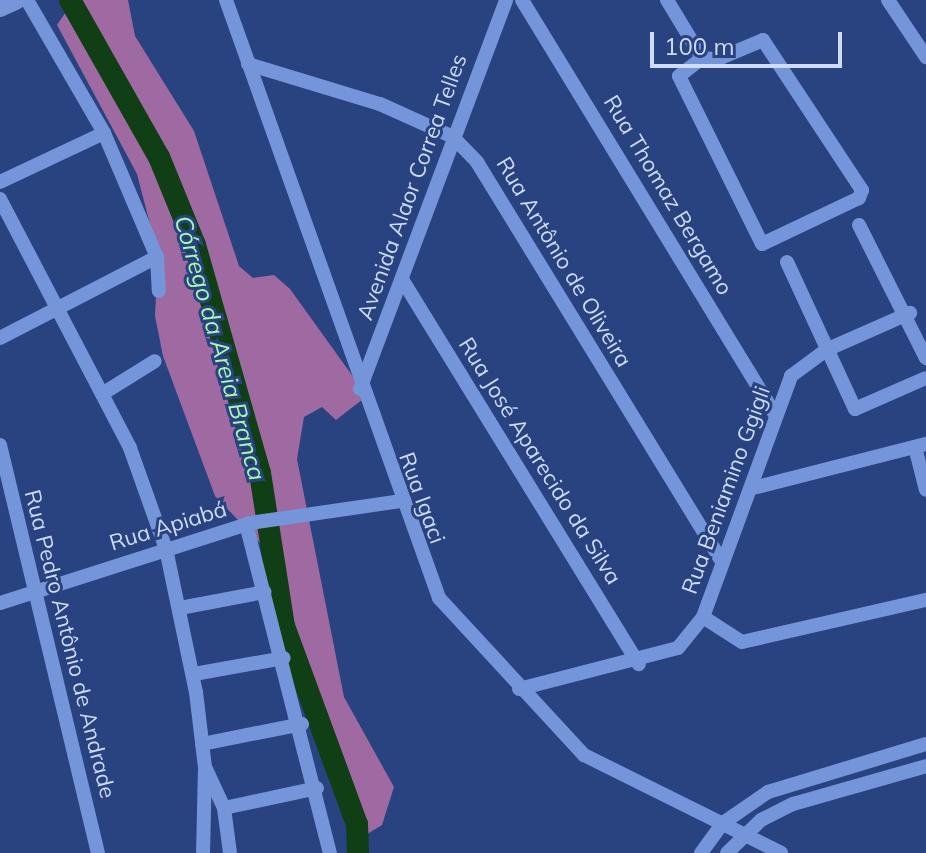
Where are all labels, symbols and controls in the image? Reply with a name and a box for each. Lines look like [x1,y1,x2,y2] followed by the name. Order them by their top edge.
[654,16,846,66] scale bar
[664,31,735,61] text: 100 m
[352,51,472,323] street label: Avenida Alaor Correa Telles
[598,90,738,300] street label: Rua Thomaz Bergamo
[491,152,637,372] street label: Rua Antônio de Oliveira
[168,212,272,484] water label: Córrego da Areia Branca
[453,333,627,589] street label: Rua José Aparecido da Silva
[676,383,776,597] street label: Rua Beniamino Ggigli
[393,449,451,547] street label: Rua Igaci
[19,487,121,801] street label: Rua Pedro Antônio de Andrade
[106,496,230,556] street label: Rua Apiabá

